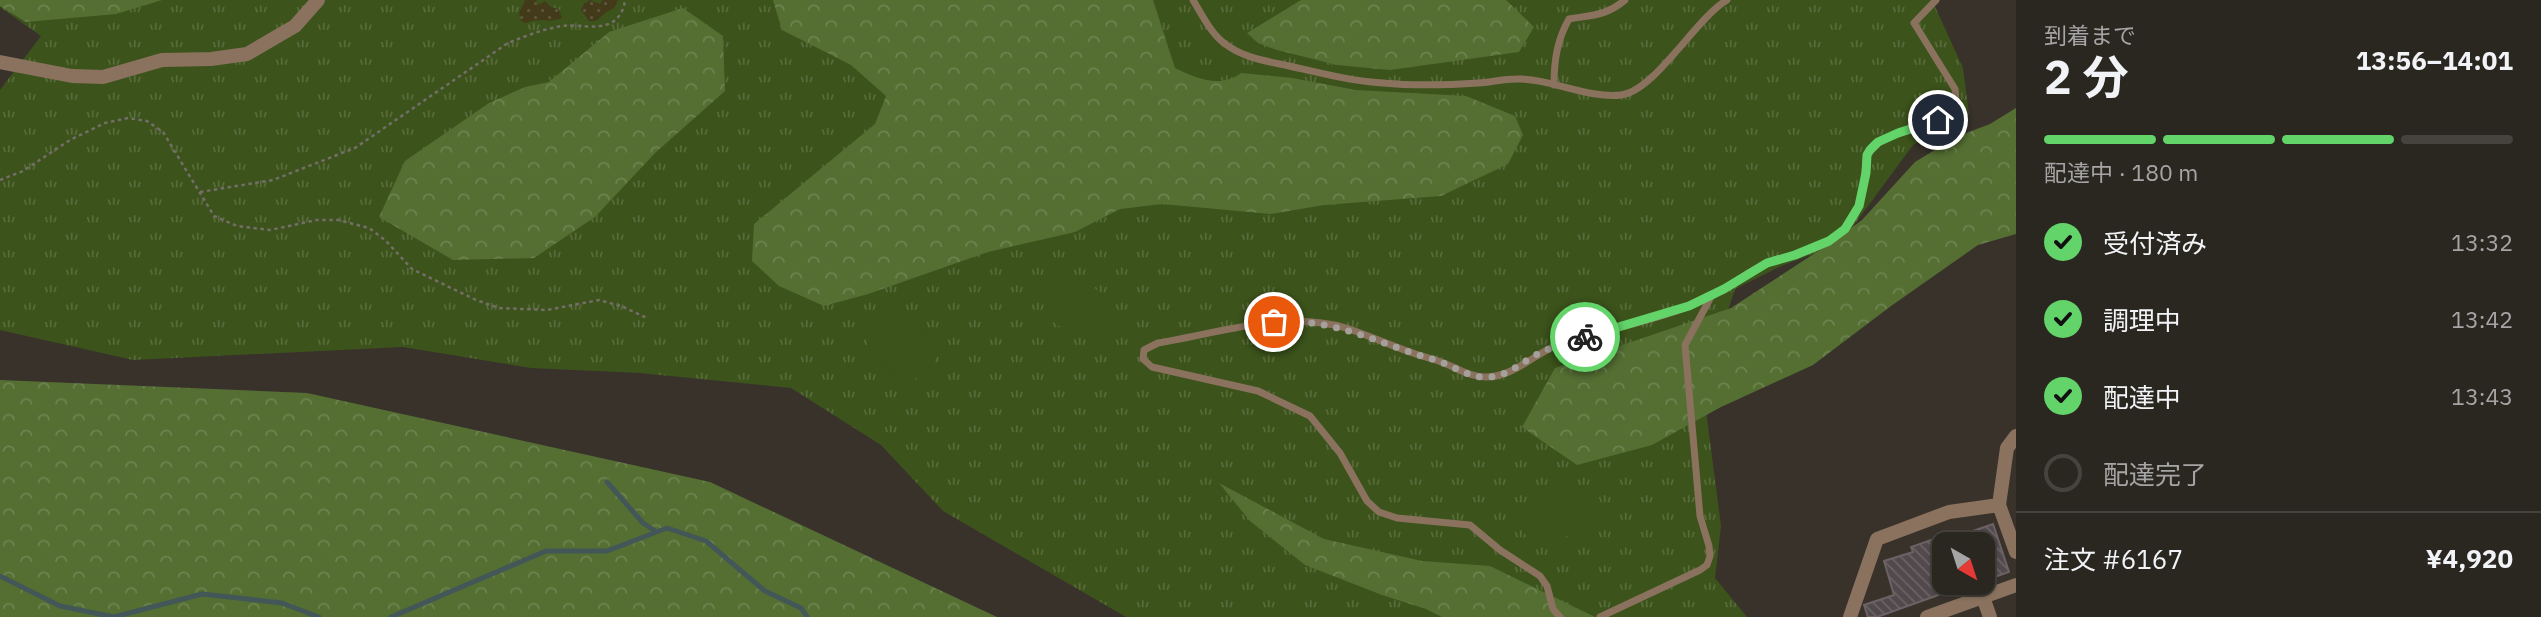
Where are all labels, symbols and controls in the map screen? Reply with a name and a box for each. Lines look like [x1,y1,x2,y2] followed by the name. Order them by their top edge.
[2044,20,2136,50] text: 到着まで
[2356,43,2513,77] text: 13:56–14:01
[2044,47,2128,107] text: 2 分
[1908,90,1968,150] pin
[1919,101,1957,139] icon: home
[2044,157,2198,187] text: 配達中 · 180 m
[2044,223,2082,261] icon: check
[2103,226,2207,260] text: 受付済み
[2451,227,2513,257] text: 13:32
[1244,292,1304,352] pin
[2044,300,2082,338] icon: check
[1550,302,1620,372] courier
[1255,303,1293,341] icon: bag
[2103,303,2181,337] text: 調理中
[2451,304,2513,334] text: 13:42
[1566,318,1604,356] icon: bike
[2044,377,2082,415] icon: check
[2103,380,2181,414] text: 配達中
[2451,381,2513,411] text: 13:43
[2103,457,2207,491] text: 配達完了
[1932,532,1995,595] north arrow
[1932,532,1995,595] map controls
[2426,541,2513,575] text: ¥4,920
[2044,542,2183,576] text: 注文 #6167

